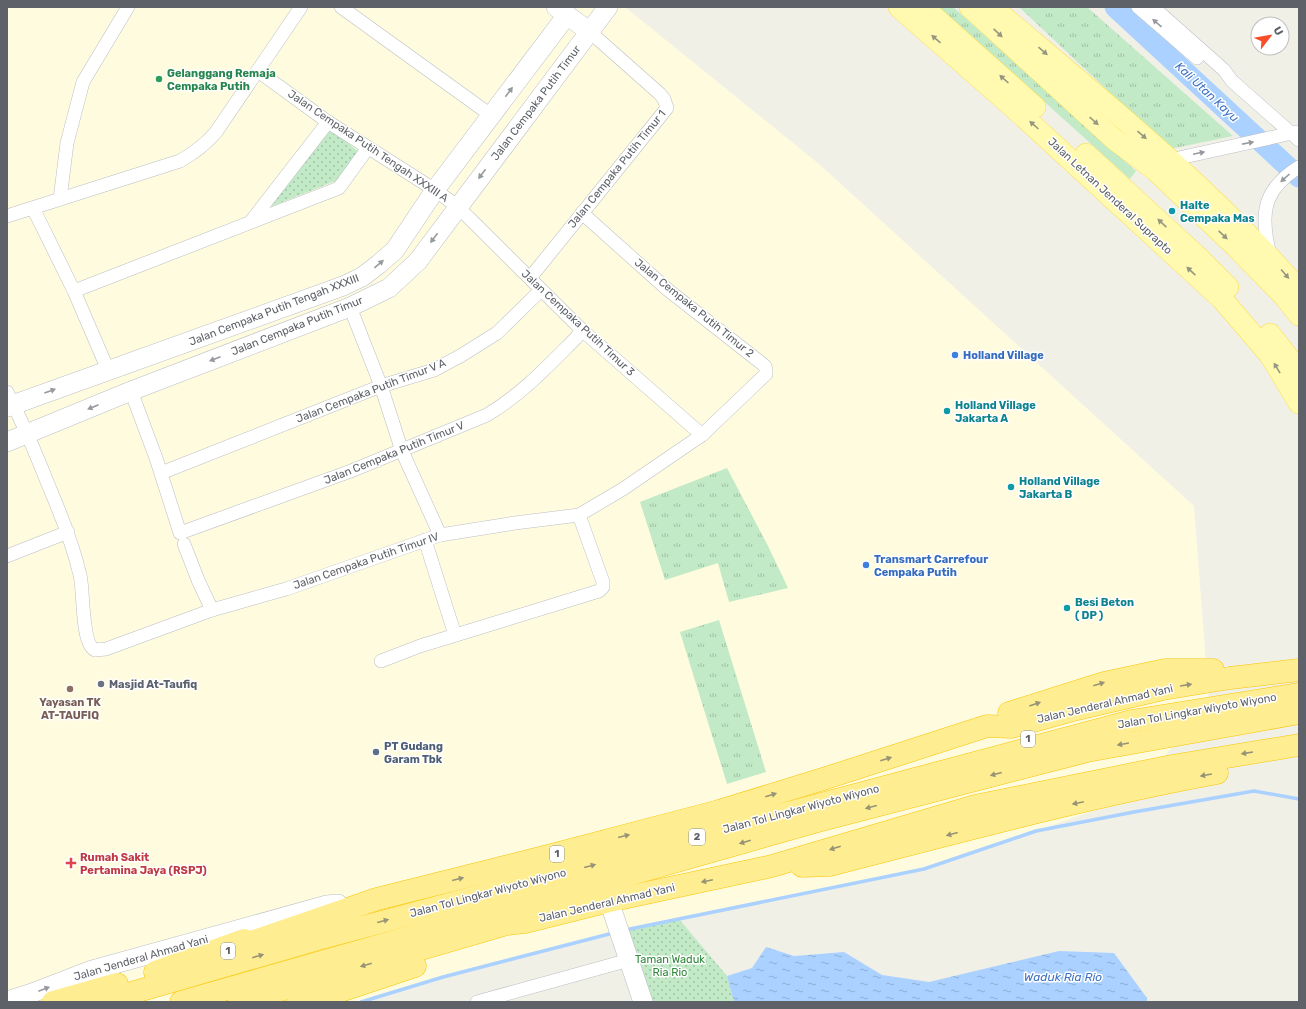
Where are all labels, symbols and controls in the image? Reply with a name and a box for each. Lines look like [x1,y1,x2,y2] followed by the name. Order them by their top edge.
[1250,16,1290,56] north arrow
[1152,19,1162,28] one-way arrow
[1271,24,1286,38] text: U
[994,28,1003,37] one-way arrow
[931,35,941,44] one-way arrow
[488,42,584,163] street label: Jalan Cempaka Putih Timur
[1038,46,1049,55] one-way arrow
[1173,59,1241,125] water label: Kali Utan Kayu
[167,67,276,93] place label: Gelanggang Remaja Cempaka Putih
[154,74,164,84] marker: Gelanggang Remaja Cempaka Putih
[998,74,1009,83] one-way arrow
[285,87,451,205] street label: Jalan Cempaka Putih Tengah XXXIII A
[505,87,514,98] one-way arrow
[565,107,669,231] street label: Jalan Cempaka Putih Timur 1
[1089,117,1099,126] one-way arrow
[1029,121,1039,130] one-way arrow
[1136,131,1147,140] one-way arrow
[1045,135,1175,257] street label: Jalan Letnan Jenderal Suprapto
[1242,140,1254,146] one-way arrow
[1193,150,1205,156] one-way arrow
[478,169,486,180] one-way arrow
[1280,173,1290,182] one-way arrow
[1180,199,1255,225] place label: Halte Cempaka Mas
[1167,206,1177,216] marker: Halte Cempaka Mas
[1157,219,1166,228] one-way arrow
[1218,230,1228,239] one-way arrow
[430,233,439,244] one-way arrow
[632,256,756,360] street label: Jalan Cempaka Putih Timur 2
[374,259,385,268] one-way arrow
[1186,266,1196,276] one-way arrow
[519,267,637,379] street label: Jalan Cempaka Putih Timur 3
[1281,269,1290,280] one-way arrow
[187,271,361,349] street label: Jalan Cempaka Putih Tengah XXXIII
[229,293,365,358] street label: Jalan Cempaka Putih Timur
[963,349,1044,362] place label: Holland Village
[950,350,960,360] marker: Holland Village
[294,356,448,426] street label: Jalan Cempaka Putih Timur V A
[208,357,220,363] one-way arrow
[1273,362,1280,374] one-way arrow
[45,388,57,394] one-way arrow
[955,399,1036,425] place label: Holland Village Jakarta A
[87,404,99,410] one-way arrow
[942,406,952,416] marker: Holland Village Jakarta A
[322,419,466,487] street label: Jalan Cempaka Putih Timur V
[1019,475,1100,501] place label: Holland Village Jakarta B
[1006,482,1016,492] marker: Holland Village Jakarta B
[291,530,441,592] street label: Jalan Cempaka Putih Timur IV
[874,553,988,579] place label: Transmart Carrefour Cempaka Putih
[861,560,871,570] marker: Transmart Carrefour Cempaka Putih
[1075,596,1134,622] place label: Besi Beton ( DP )
[1062,603,1072,613] marker: Besi Beton ( DP )
[109,678,197,691] place label: Masjid At-Taufiq
[96,679,106,689] marker: Masjid At-Taufiq
[1093,681,1105,687] one-way arrow
[1036,682,1174,726] street label: Jalan Jenderal Ahmad Yani
[1179,682,1192,688] one-way arrow
[65,684,75,694] marker: Yayasan TK AT-TAUFIQ
[1116,691,1278,731] street label: Jalan Tol Lingkar Wiyoto Wiyono
[39,696,101,722] place label: Yayasan TK AT-TAUFIQ
[1030,701,1042,707] one-way arrow
[1021,731,1035,747] road number: 1
[384,740,443,766] place label: PT Gudang Garam Tbk
[1117,741,1129,747] one-way arrow
[371,747,381,757] marker: PT Gudang Garam Tbk
[1241,750,1253,756] one-way arrow
[881,755,893,761] one-way arrow
[990,772,1003,778] one-way arrow
[1199,773,1212,779] one-way arrow
[721,782,881,836] street label: Jalan Tol Lingkar Wiyoto Wiyono
[765,792,777,798] one-way arrow
[1072,800,1085,806] one-way arrow
[864,804,876,810] one-way arrow
[689,829,705,845] road number: 2
[946,831,958,837] one-way arrow
[619,833,631,839] one-way arrow
[739,839,751,845] one-way arrow
[829,845,841,851] one-way arrow
[550,846,564,862] road number: 1
[80,851,207,877] place label: Rumah Sakit Pertamina Jaya (RSPJ)
[65,857,77,869] marker: Rumah Sakit Pertamina Jaya (RSPJ)
[584,863,596,869] one-way arrow
[408,866,568,920] street label: Jalan Tol Lingkar Wiyoto Wiyono
[452,875,464,881] one-way arrow
[701,878,713,884] one-way arrow
[538,881,676,925] street label: Jalan Jenderal Ahmad Yani
[378,918,390,924] one-way arrow
[72,933,210,983] street label: Jalan Jenderal Ahmad Yani
[221,943,235,959] road number: 1
[252,953,264,959] one-way arrow
[635,953,705,979] park label: Taman Waduk Ria Rio
[360,962,372,968] one-way arrow
[1024,970,1102,984] water label: Waduk Ria Rio
[38,985,50,991] one-way arrow

